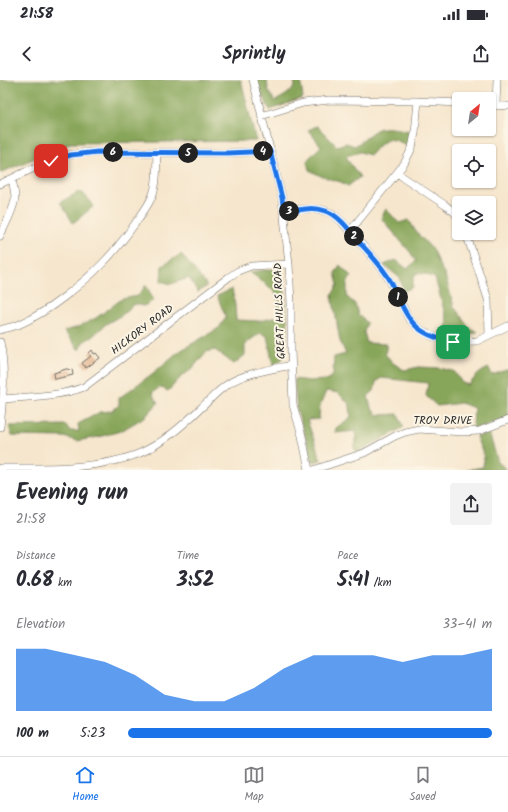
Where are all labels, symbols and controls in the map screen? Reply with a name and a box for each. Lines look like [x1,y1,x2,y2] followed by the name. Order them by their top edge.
[20,2,53,26] text: 21:58
[222,40,286,69] text: Sprintly
[16,43,38,65] icon: back
[470,43,492,65] icon: share
[452,92,496,136] north arrow
[452,92,496,240] map controls
[253,141,273,161] pin: 4
[103,142,123,162] pin: 6
[260,142,266,160] text: 4
[110,143,116,161] text: 6
[178,143,198,163] pin: 5
[34,144,68,178] pin
[185,144,191,162] text: 5
[452,144,496,188] button: locate
[40,150,62,172] icon: check
[452,196,496,240] button: layers
[279,201,299,221] pin: 3
[286,202,292,220] text: 3
[344,226,364,246] pin: 2
[351,227,357,245] text: 2
[269,262,291,360] street label: GREAT HILLS ROAD
[388,287,408,307] pin: 1
[396,288,400,306] text: 1
[107,300,178,359] street label: HICKORY ROAD
[436,325,470,359] pin
[442,331,464,353] icon: arrive
[413,412,473,430] street label: TROY DRIVE
[16,476,128,511] text: Evening run
[450,483,492,525] button: share
[16,509,46,530] text: 21:58
[16,547,56,565] text: Distance
[177,547,199,565] text: Time
[337,547,358,565] text: Pace
[16,565,54,597] text: 0.68
[177,565,214,597] text: 3:52
[337,565,369,597] text: 5:41
[54,574,72,592] text: km
[369,574,392,592] text: /km
[16,614,65,635] text: Elevation
[442,614,492,635] text: 33–41 m
[16,723,49,744] text: 100 m
[80,723,105,744] text: 5:23
[72,764,98,806] tab: Home
[243,764,265,806] tab: Map
[410,764,436,806] tab: Saved

